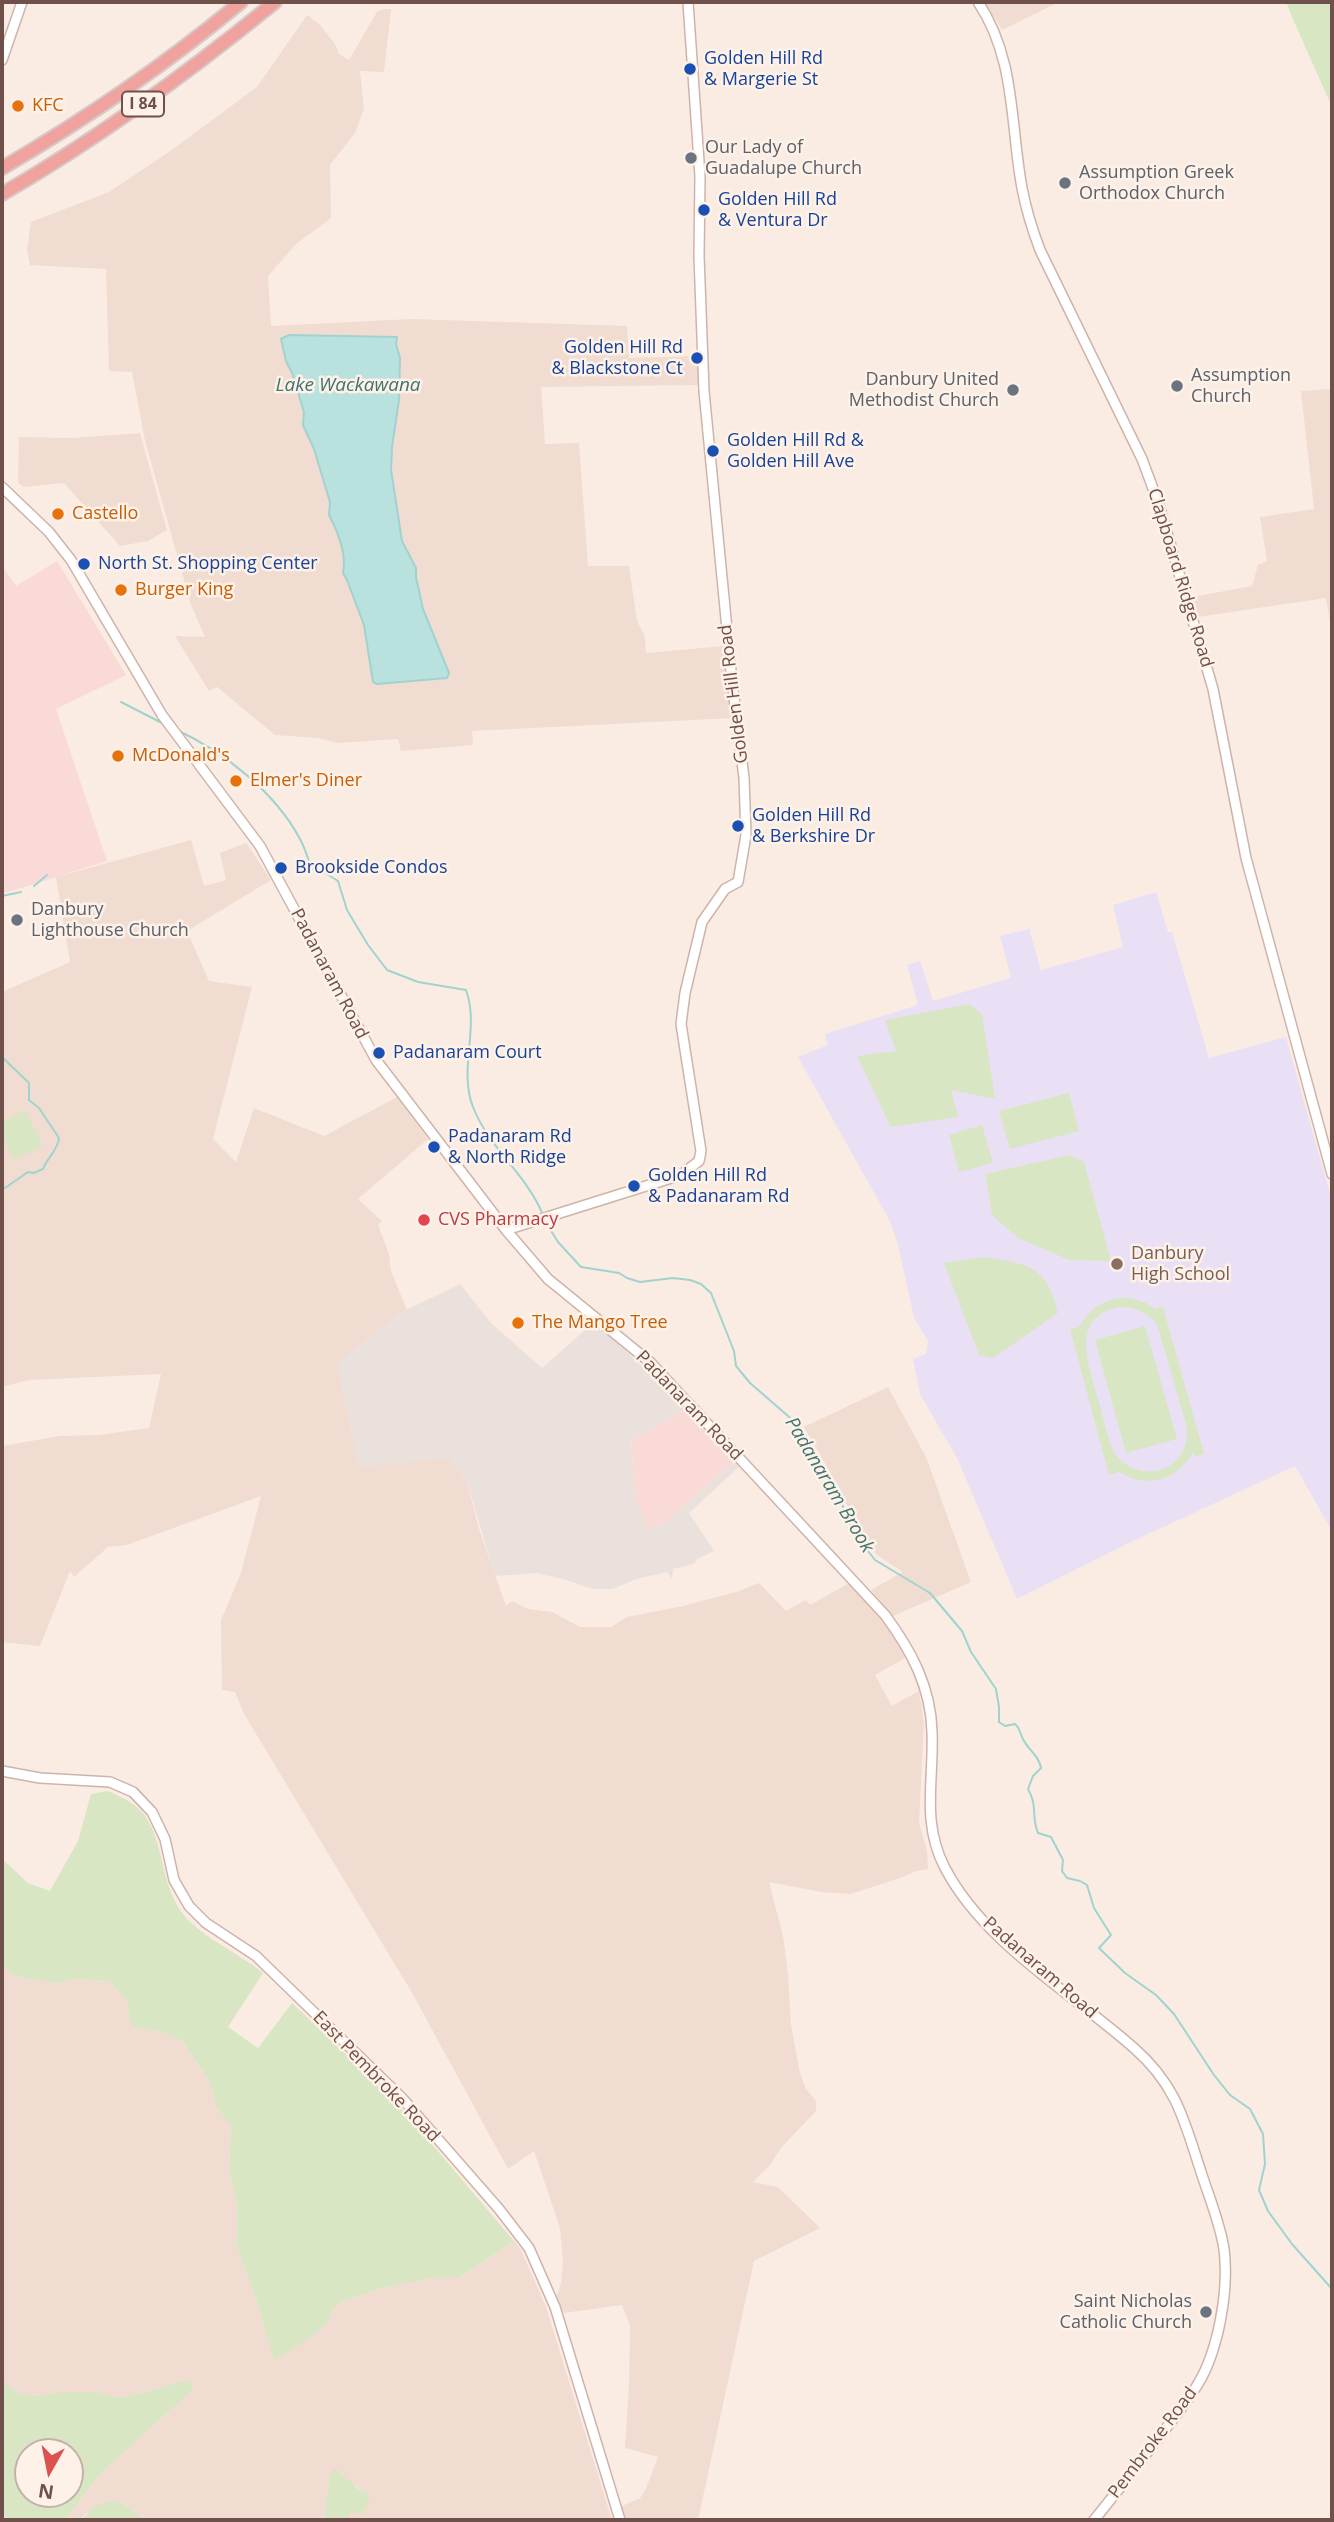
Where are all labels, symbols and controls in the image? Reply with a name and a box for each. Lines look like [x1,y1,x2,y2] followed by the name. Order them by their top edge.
[704,48,823,90] place label: Golden Hill Rd & Margerie St
[682,61,698,77] marker: Golden Hill Rd & Margerie St
[122,92,164,116] road number: I 84
[32,95,64,117] place label: KFC
[10,98,26,114] marker: KFC
[705,137,862,180] place label: Our Lady of Guadalupe Church
[683,150,699,166] marker: Our Lady of Guadalupe Church
[1079,162,1234,204] place label: Assumption Greek Orthodox Church
[1057,175,1073,191] marker: Assumption Greek Orthodox Church
[718,189,837,232] place label: Golden Hill Rd & Ventura Dr
[696,202,712,218] marker: Golden Hill Rd & Ventura Dr
[552,337,683,380] place label: Golden Hill Rd & Blackstone Ct
[689,350,705,366] marker: Golden Hill Rd & Blackstone Ct
[1191,365,1291,408] place label: Assumption Church
[849,369,999,412] place label: Danbury United Methodist Church
[275,375,421,397] water label: Lake Wackawana
[1169,378,1185,394] marker: Assumption Church
[1005,382,1021,398] marker: Danbury United Methodist Church
[727,430,864,472] place label: Golden Hill Rd & Golden Hill Ave
[705,443,721,459] marker: Golden Hill Rd & Golden Hill Ave
[1142,486,1218,670] street label: Clapboard Ridge Road
[72,503,138,525] place label: Castello
[50,506,66,522] marker: Castello
[98,553,318,575] place label: North St. Shopping Center
[76,556,92,572] marker: North St. Shopping Center
[135,579,233,601] place label: Burger King
[113,582,129,598] marker: Burger King
[715,623,753,765] street label: Golden Hill Road
[132,745,230,767] place label: McDonald's
[110,748,126,764] marker: McDonald's
[250,770,362,792] place label: Elmer's Diner
[228,773,244,789] marker: Elmer's Diner
[752,805,875,848] place label: Golden Hill Rd & Berkshire Dr
[730,818,746,834] marker: Golden Hill Rd & Berkshire Dr
[295,857,448,879] place label: Brookside Condos
[273,860,289,876] marker: Brookside Condos
[31,899,189,942] place label: Danbury Lighthouse Church
[286,905,372,1043] street label: Padanaram Road
[9,912,25,928] marker: Danbury Lighthouse Church
[393,1042,542,1064] place label: Padanaram Court
[371,1045,387,1061] marker: Padanaram Court
[448,1126,572,1168] place label: Padanaram Rd & North Ridge
[426,1139,442,1155] marker: Padanaram Rd & North Ridge
[648,1165,789,1208] place label: Golden Hill Rd & Padanaram Rd
[626,1178,642,1194] marker: Golden Hill Rd & Padanaram Rd
[438,1209,558,1231] place label: CVS Pharmacy
[416,1212,432,1228] marker: CVS Pharmacy
[1131,1243,1230,1286] place label: Danbury High School
[1109,1256,1125,1272] marker: Danbury High School
[532,1312,668,1334] place label: The Mango Tree
[510,1315,526,1331] marker: The Mango Tree
[631,1347,747,1465] street label: Padanaram Road
[780,1413,878,1557] water label: Padanaram Brook
[978,1912,1102,2024] street label: Padanaram Road
[308,2007,444,2147] street label: East Pembroke Road
[1060,2291,1192,2334] place label: Saint Nicholas Catholic Church
[1198,2304,1214,2320] marker: Saint Nicholas Catholic Church
[1104,2383,1202,2503] street label: Pembroke Road
[14,2438,84,2508] north arrow
[36,2478,56,2506] text: N

